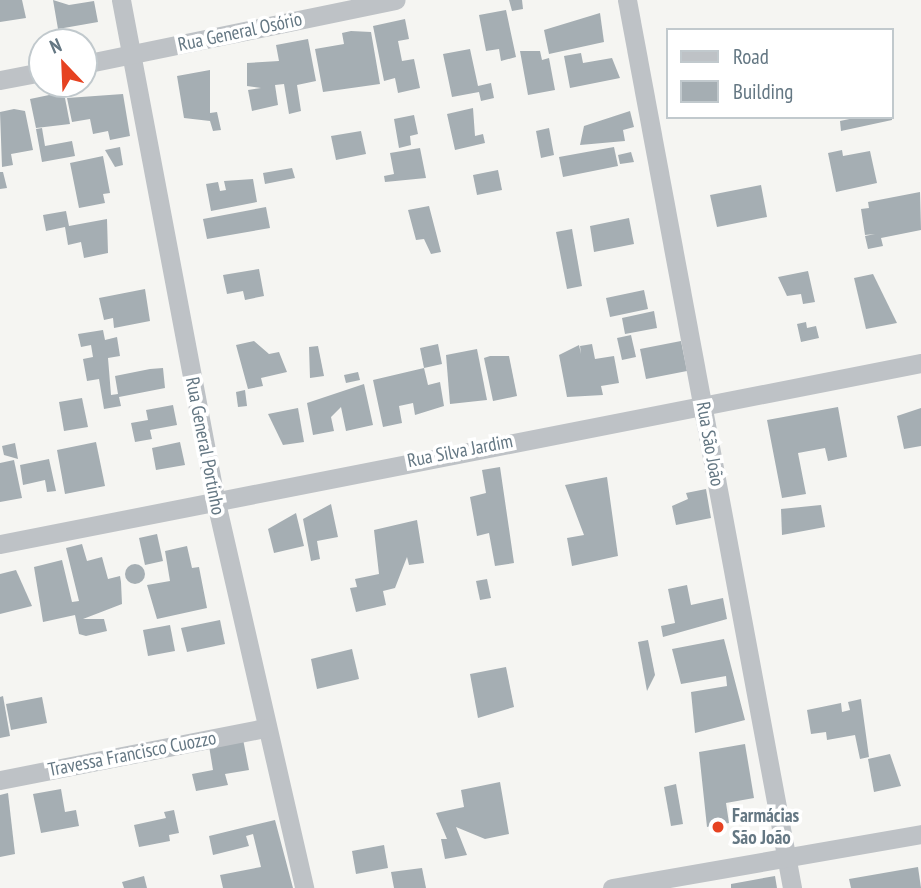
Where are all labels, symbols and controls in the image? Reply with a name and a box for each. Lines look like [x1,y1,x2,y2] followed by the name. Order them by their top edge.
[176,8,304,56] street label: Rua General Osório
[28,28,98,98] north arrow
[666,28,893,119] legend
[46,32,65,59] text: N
[733,43,769,70] text: Road
[733,78,793,105] text: Building
[180,375,230,517] street label: Rua General Portinho
[691,400,729,488] street label: Rua São João
[405,430,515,472] street label: Rua Silva Jardim
[46,727,218,781] street label: Travessa Francisco Cuozzo
[732,805,799,849] place label: Farmácias São João
[710,819,726,835] marker: Farmácias São João

